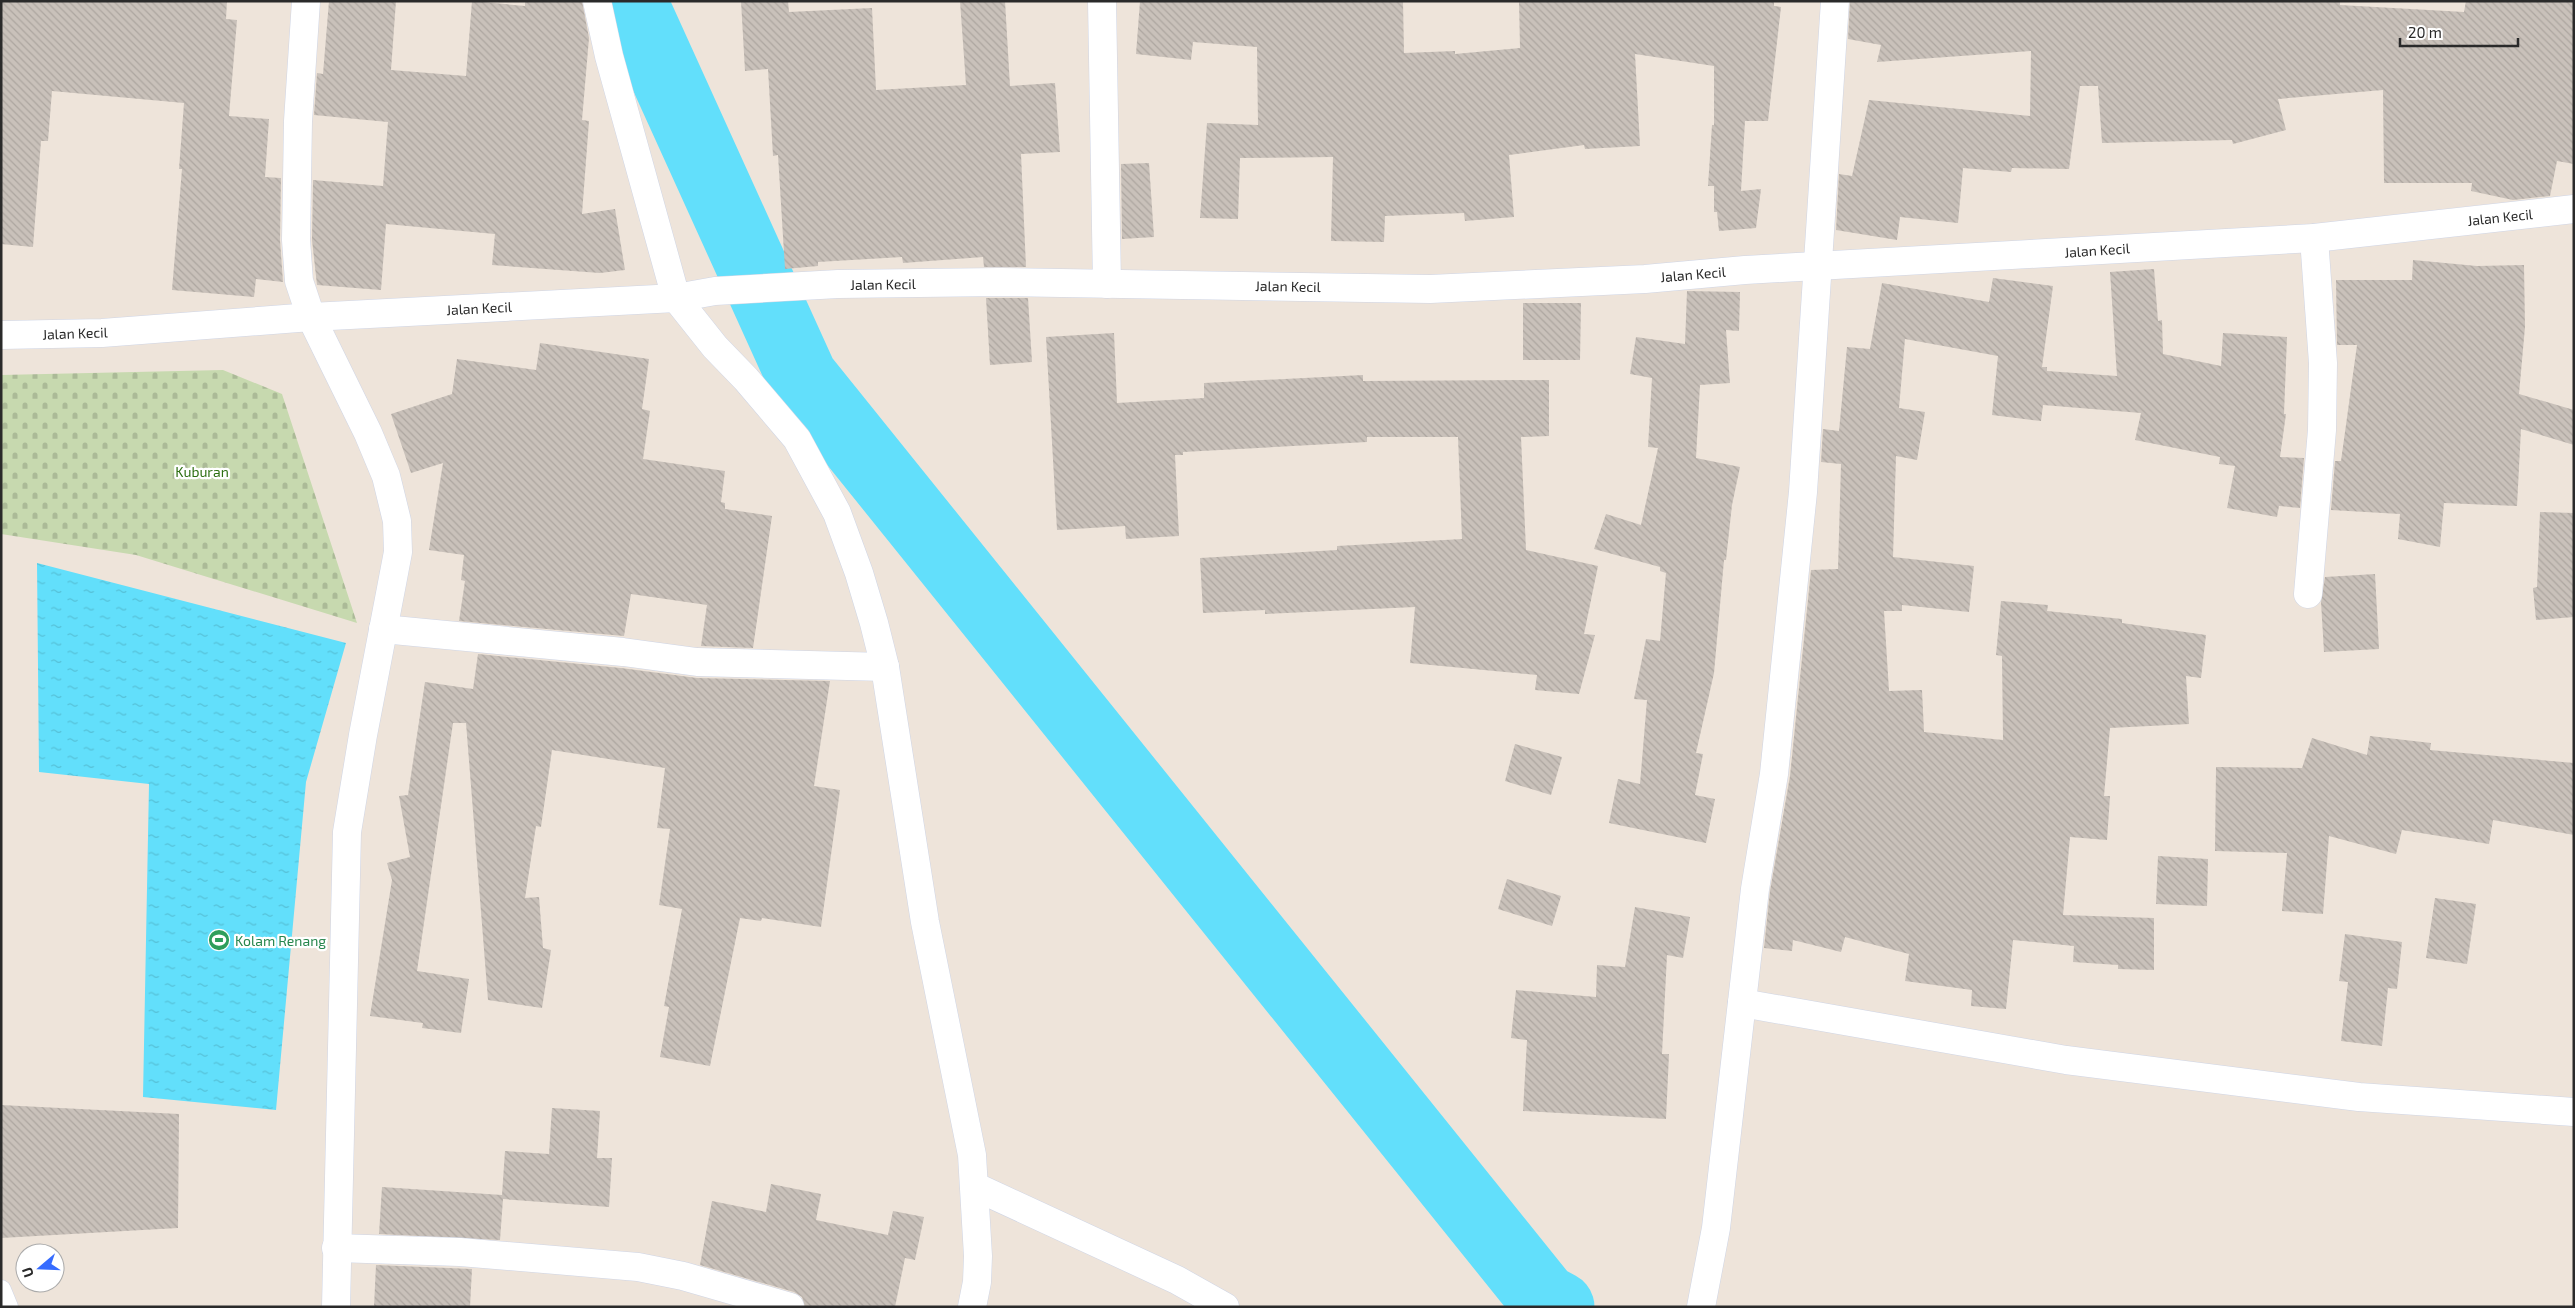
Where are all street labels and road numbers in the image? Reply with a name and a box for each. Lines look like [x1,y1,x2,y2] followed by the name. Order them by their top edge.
[2466,205,2534,229] street label: Jalan Kecil
[2064,239,2131,261] street label: Jalan Kecil
[1660,263,1727,285] street label: Jalan Kecil
[850,275,917,293] street label: Jalan Kecil
[1255,277,1322,295] street label: Jalan Kecil
[446,298,513,318] street label: Jalan Kecil
[42,323,109,343] street label: Jalan Kecil

